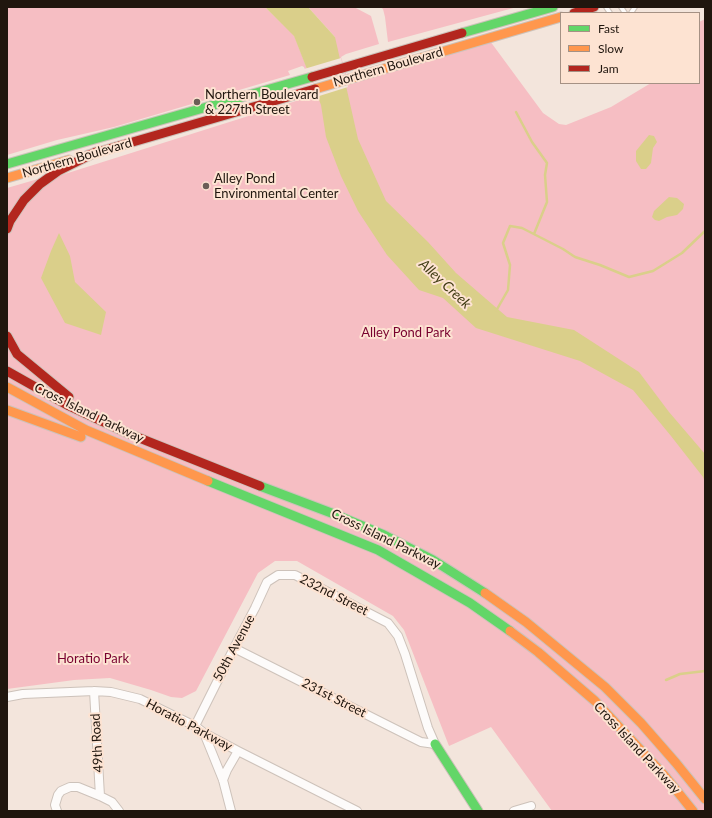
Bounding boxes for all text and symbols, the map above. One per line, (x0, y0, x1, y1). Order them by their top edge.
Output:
legend (560, 12, 700, 84)
text: Fast (598, 21, 619, 36)
text: Slow (598, 41, 623, 56)
street label: Northern Boulevard (331, 44, 445, 90)
text: Jam (598, 61, 619, 76)
place label: Northern Boulevard & 227th Street (205, 87, 318, 118)
marker: Northern Boulevard & 227th Street (192, 97, 202, 107)
street label: Northern Boulevard (20, 135, 134, 181)
place label: Alley Pond Environmental Center (214, 171, 338, 202)
marker: Alley Pond Environmental Center (201, 181, 211, 191)
water label: Alley Creek (416, 256, 474, 312)
park label: Alley Pond Park (361, 325, 451, 341)
street label: Cross Island Parkway (32, 380, 146, 446)
street label: Cross Island Parkway (329, 506, 443, 572)
street label: 232nd Street (297, 571, 371, 619)
street label: 50th Avenue (210, 612, 258, 684)
park label: Horatio Park (57, 651, 129, 667)
street label: 231st Street (299, 675, 369, 721)
street label: Horatio Parkway (143, 696, 235, 754)
street label: Cross Island Parkway (590, 699, 684, 797)
street label: 49th Road (88, 713, 106, 773)

